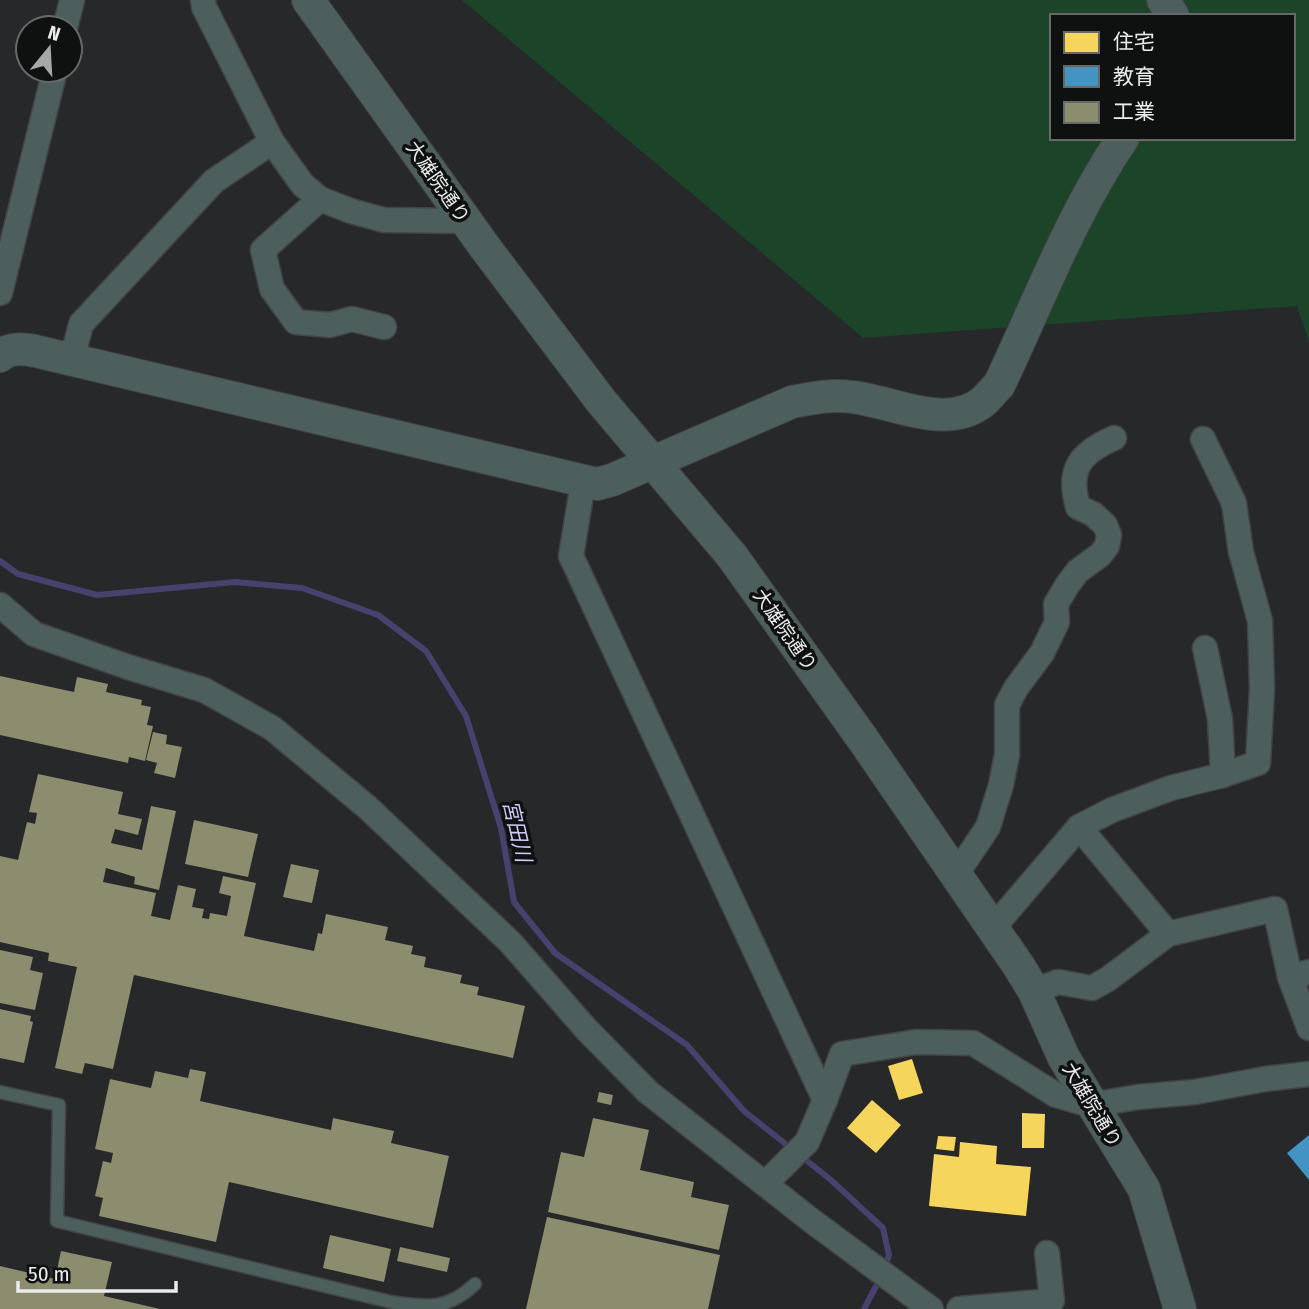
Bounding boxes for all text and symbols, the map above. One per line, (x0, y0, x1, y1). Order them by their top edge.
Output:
north arrow (14, 14, 84, 84)
legend (1050, 14, 1295, 140)
text: N (45, 21, 63, 46)
text: 住宅 (1113, 29, 1155, 55)
text: 教育 (1113, 64, 1155, 90)
text: 工業 (1113, 99, 1155, 125)
street label: 大雄院通り (401, 136, 475, 228)
street label: 大雄院通り (748, 584, 822, 676)
water label: 宮田川 (497, 797, 537, 867)
street label: 大雄院通り (1058, 1058, 1126, 1152)
scale bar (18, 1250, 175, 1294)
text: 50 m (28, 1261, 70, 1287)

